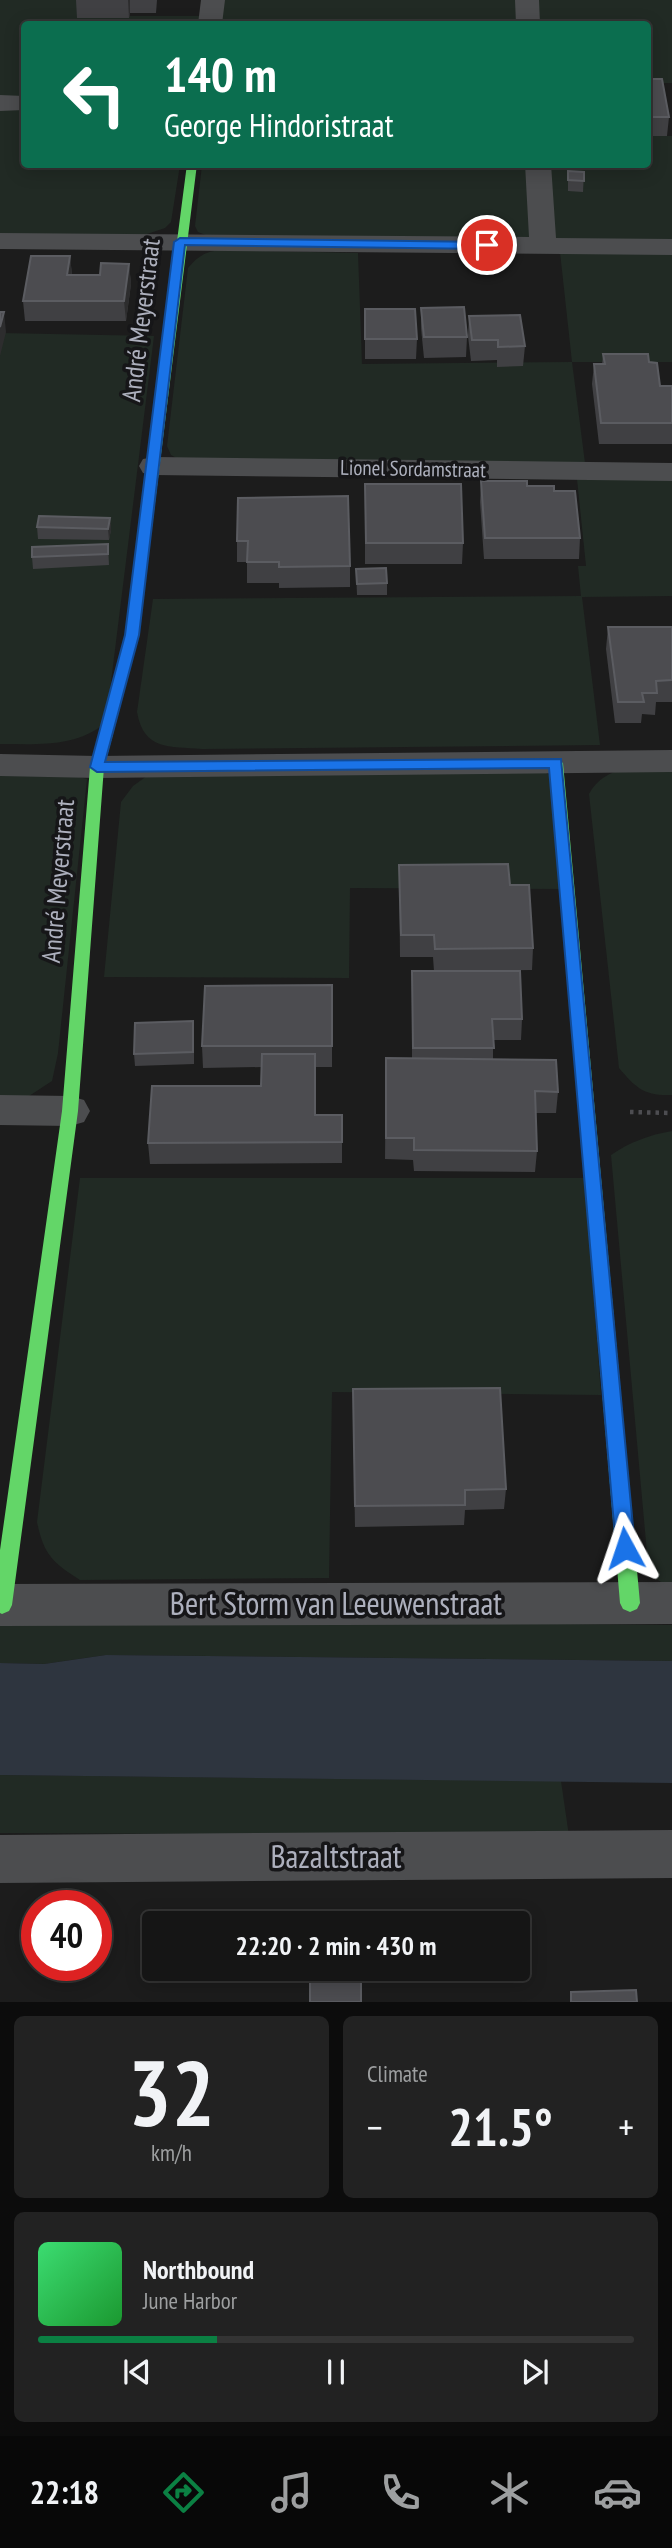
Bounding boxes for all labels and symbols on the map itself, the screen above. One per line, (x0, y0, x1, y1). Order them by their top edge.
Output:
pin (457, 215, 517, 275)
street label: André Meyerstraat (114, 237, 167, 403)
street label: Lionel Sordamstraat (340, 454, 486, 483)
street label: André Meyerstraat (34, 798, 81, 964)
position arrow (588, 1511, 662, 1585)
street label: Bert Storm van Leeuwenstraat (170, 1582, 502, 1624)
street label: Bazaltstraat (270, 1835, 402, 1877)
speed limit sign: 40 (21, 1890, 112, 1981)

